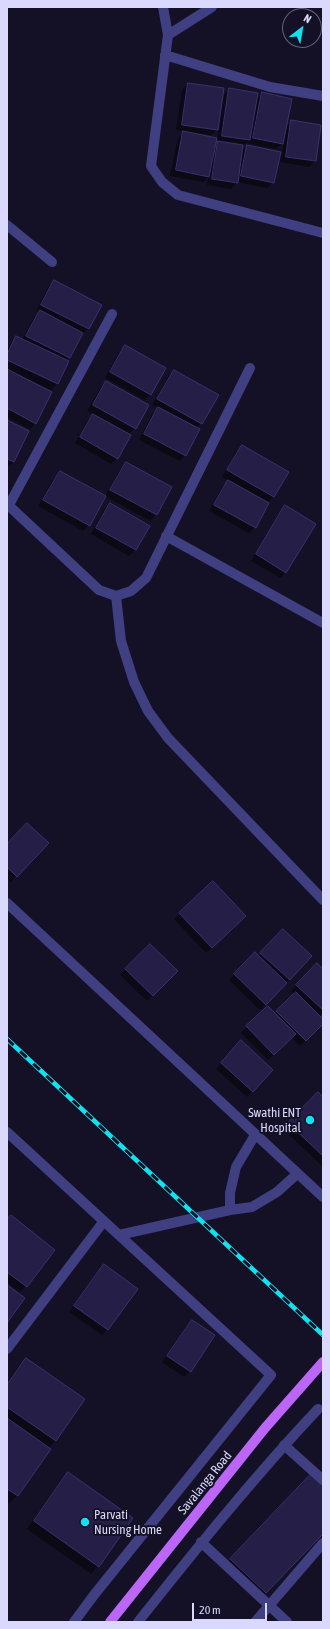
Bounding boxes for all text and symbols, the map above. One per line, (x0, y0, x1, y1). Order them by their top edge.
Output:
north arrow (282, 8, 322, 48)
text: N (302, 12, 314, 25)
place label: Swathi ENT Hospital (248, 1105, 301, 1136)
marker: Swathi ENT Hospital (304, 1114, 316, 1126)
street label: Savalanga Road (175, 1448, 235, 1518)
place label: Parvati Nursing Home (94, 1507, 162, 1538)
marker: Parvati Nursing Home (79, 1516, 91, 1528)
scale bar (194, 1595, 269, 1621)
text: 20 m (199, 1603, 221, 1617)

